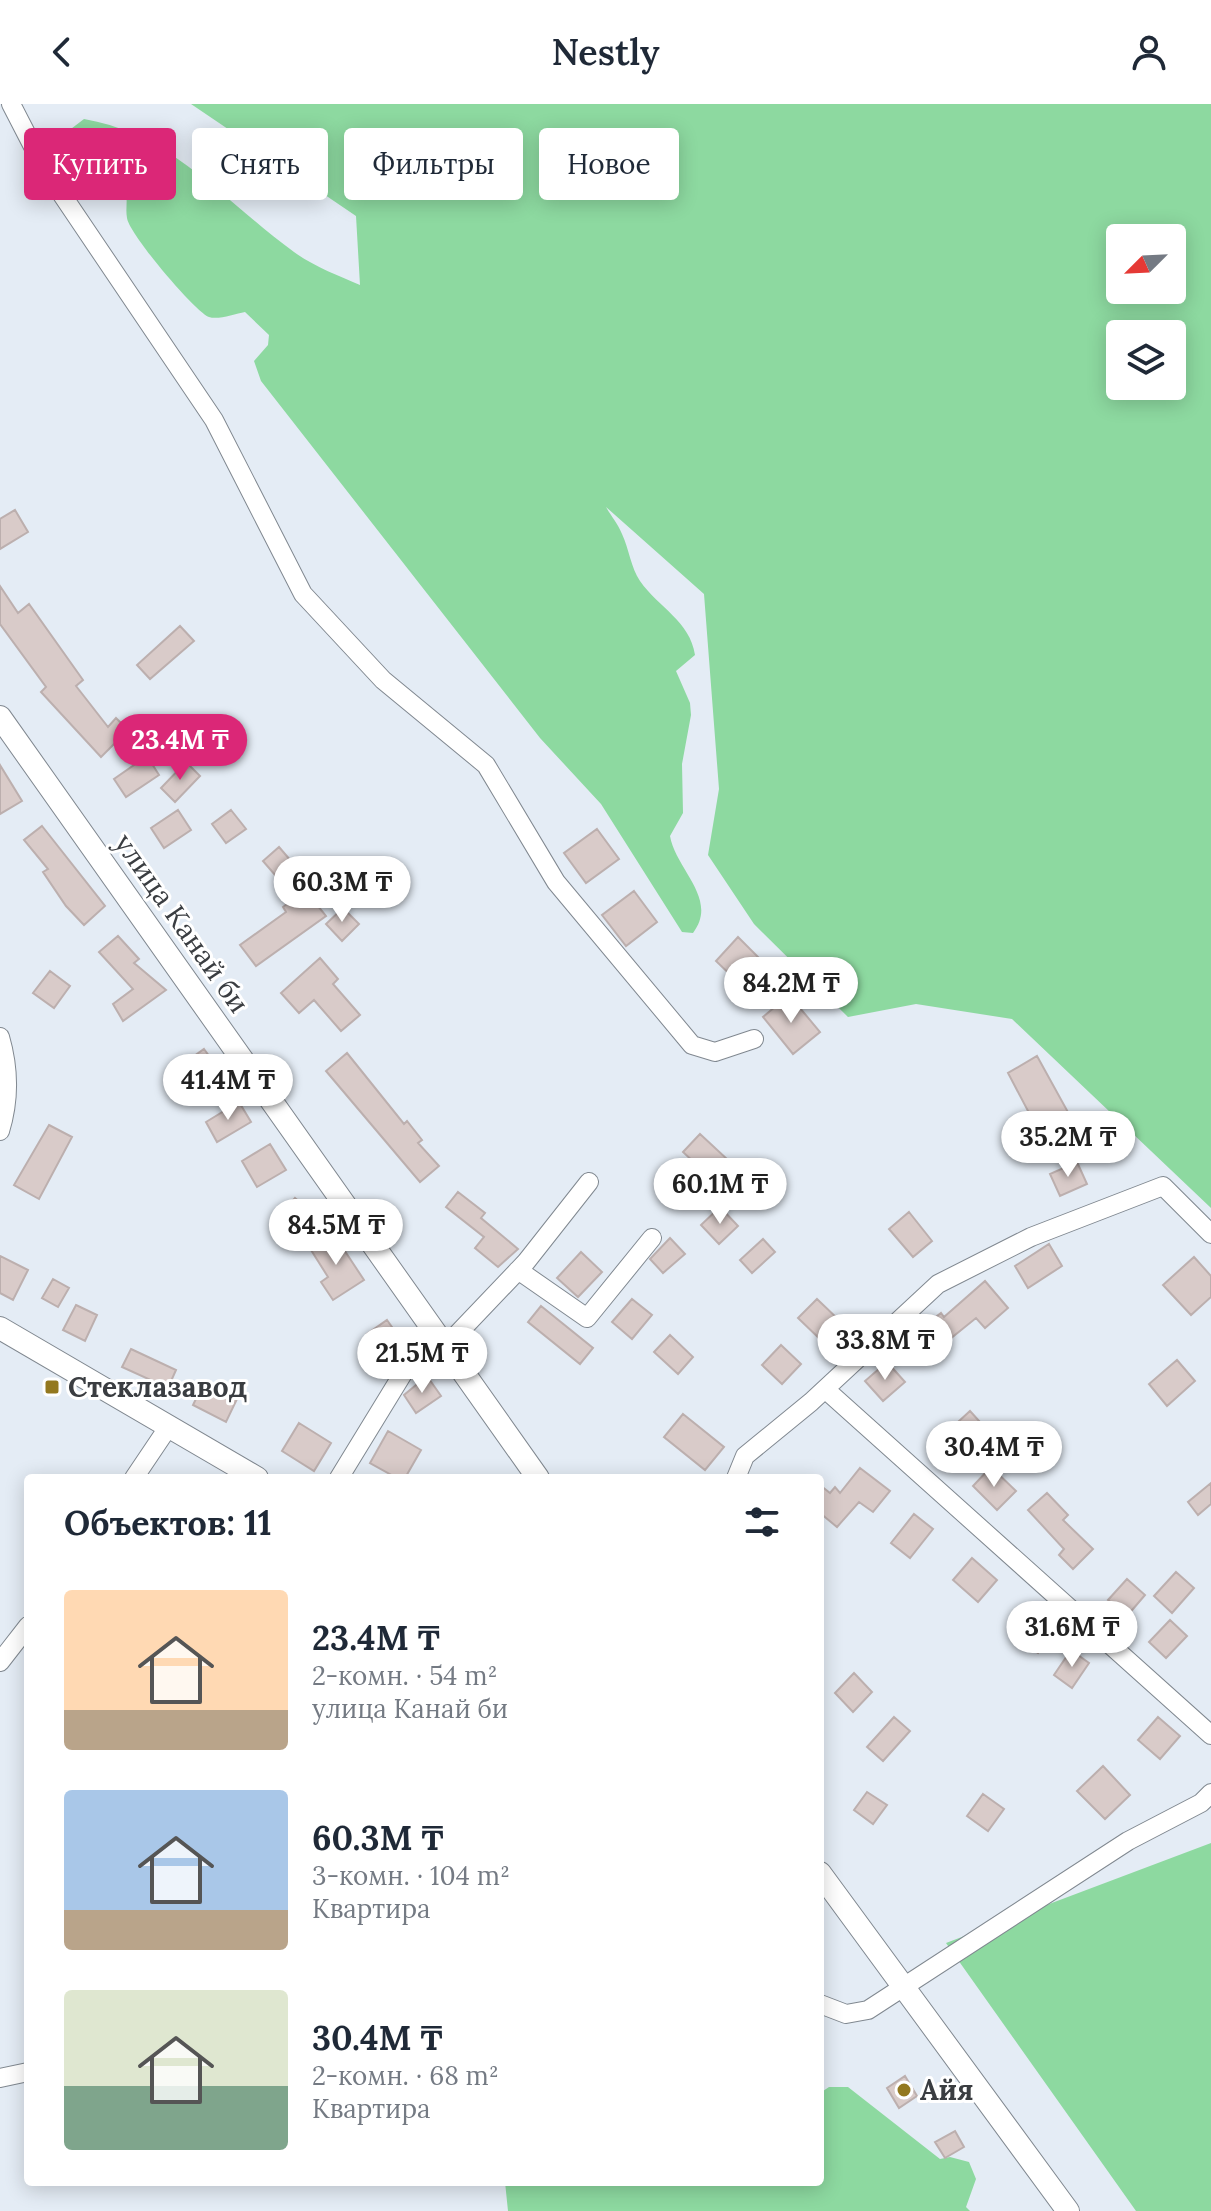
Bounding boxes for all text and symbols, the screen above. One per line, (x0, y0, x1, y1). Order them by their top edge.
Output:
text: Nestly (551, 29, 660, 75)
icon: back (40, 30, 84, 74)
icon: person (1127, 30, 1171, 74)
chip: Купить (24, 128, 176, 200)
chip: Снять (192, 128, 328, 200)
chip: Фильтры (344, 128, 523, 200)
chip: Новое (539, 128, 679, 200)
north arrow (1106, 224, 1186, 304)
map controls (1106, 224, 1186, 400)
button: layers (1106, 320, 1186, 400)
pin: 23.4M ₸ (106, 714, 254, 782)
text: 23.4M ₸ (131, 723, 229, 756)
street label: улица Канай би (107, 826, 257, 1020)
pin: 60.3M ₸ (268, 856, 416, 924)
text: 60.3M ₸ (292, 865, 392, 898)
pin: 84.2M ₸ (717, 957, 865, 1025)
text: 84.2M ₸ (742, 966, 840, 999)
pin: 41.4M ₸ (154, 1054, 302, 1122)
text: 41.4M ₸ (181, 1063, 275, 1096)
pin: 35.2M ₸ (994, 1111, 1142, 1179)
text: 35.2M ₸ (1019, 1120, 1117, 1153)
pin: 60.1M ₸ (646, 1158, 794, 1226)
text: 60.1M ₸ (672, 1167, 768, 1200)
pin: 84.5M ₸ (262, 1199, 410, 1267)
text: 84.5M ₸ (287, 1208, 385, 1241)
pin: 33.8M ₸ (811, 1314, 959, 1382)
text: 33.8M ₸ (835, 1323, 935, 1356)
pin: 21.5M ₸ (348, 1327, 496, 1395)
text: 21.5M ₸ (375, 1336, 469, 1369)
place label: Стеклазавод (68, 1369, 247, 1405)
marker: Стеклазавод (43, 1378, 61, 1396)
pin: 30.4M ₸ (920, 1421, 1068, 1489)
text: 30.4M ₸ (944, 1430, 1044, 1463)
icon: filters (740, 1500, 784, 1544)
text: Объектов: 11 (64, 1501, 272, 1544)
pin: 31.6M ₸ (998, 1601, 1146, 1669)
text: 31.6M ₸ (1024, 1610, 1120, 1643)
text: 23.4M ₸ (312, 1616, 440, 1659)
icon: home (128, 1622, 224, 1718)
text: 2-комн. · 54 m² (312, 1659, 497, 1692)
text: улица Канай би (312, 1692, 508, 1725)
text: 60.3M ₸ (312, 1816, 444, 1859)
icon: home (128, 1822, 224, 1918)
text: 3-комн. · 104 m² (312, 1859, 510, 1892)
text: Квартира (312, 1892, 430, 1925)
text: 30.4M ₸ (312, 2016, 443, 2059)
icon: home (128, 2022, 224, 2118)
text: 2-комн. · 68 m² (312, 2059, 499, 2092)
place label: Айя (920, 2072, 974, 2108)
marker: Айя (895, 2081, 913, 2099)
text: Квартира (312, 2092, 430, 2125)

